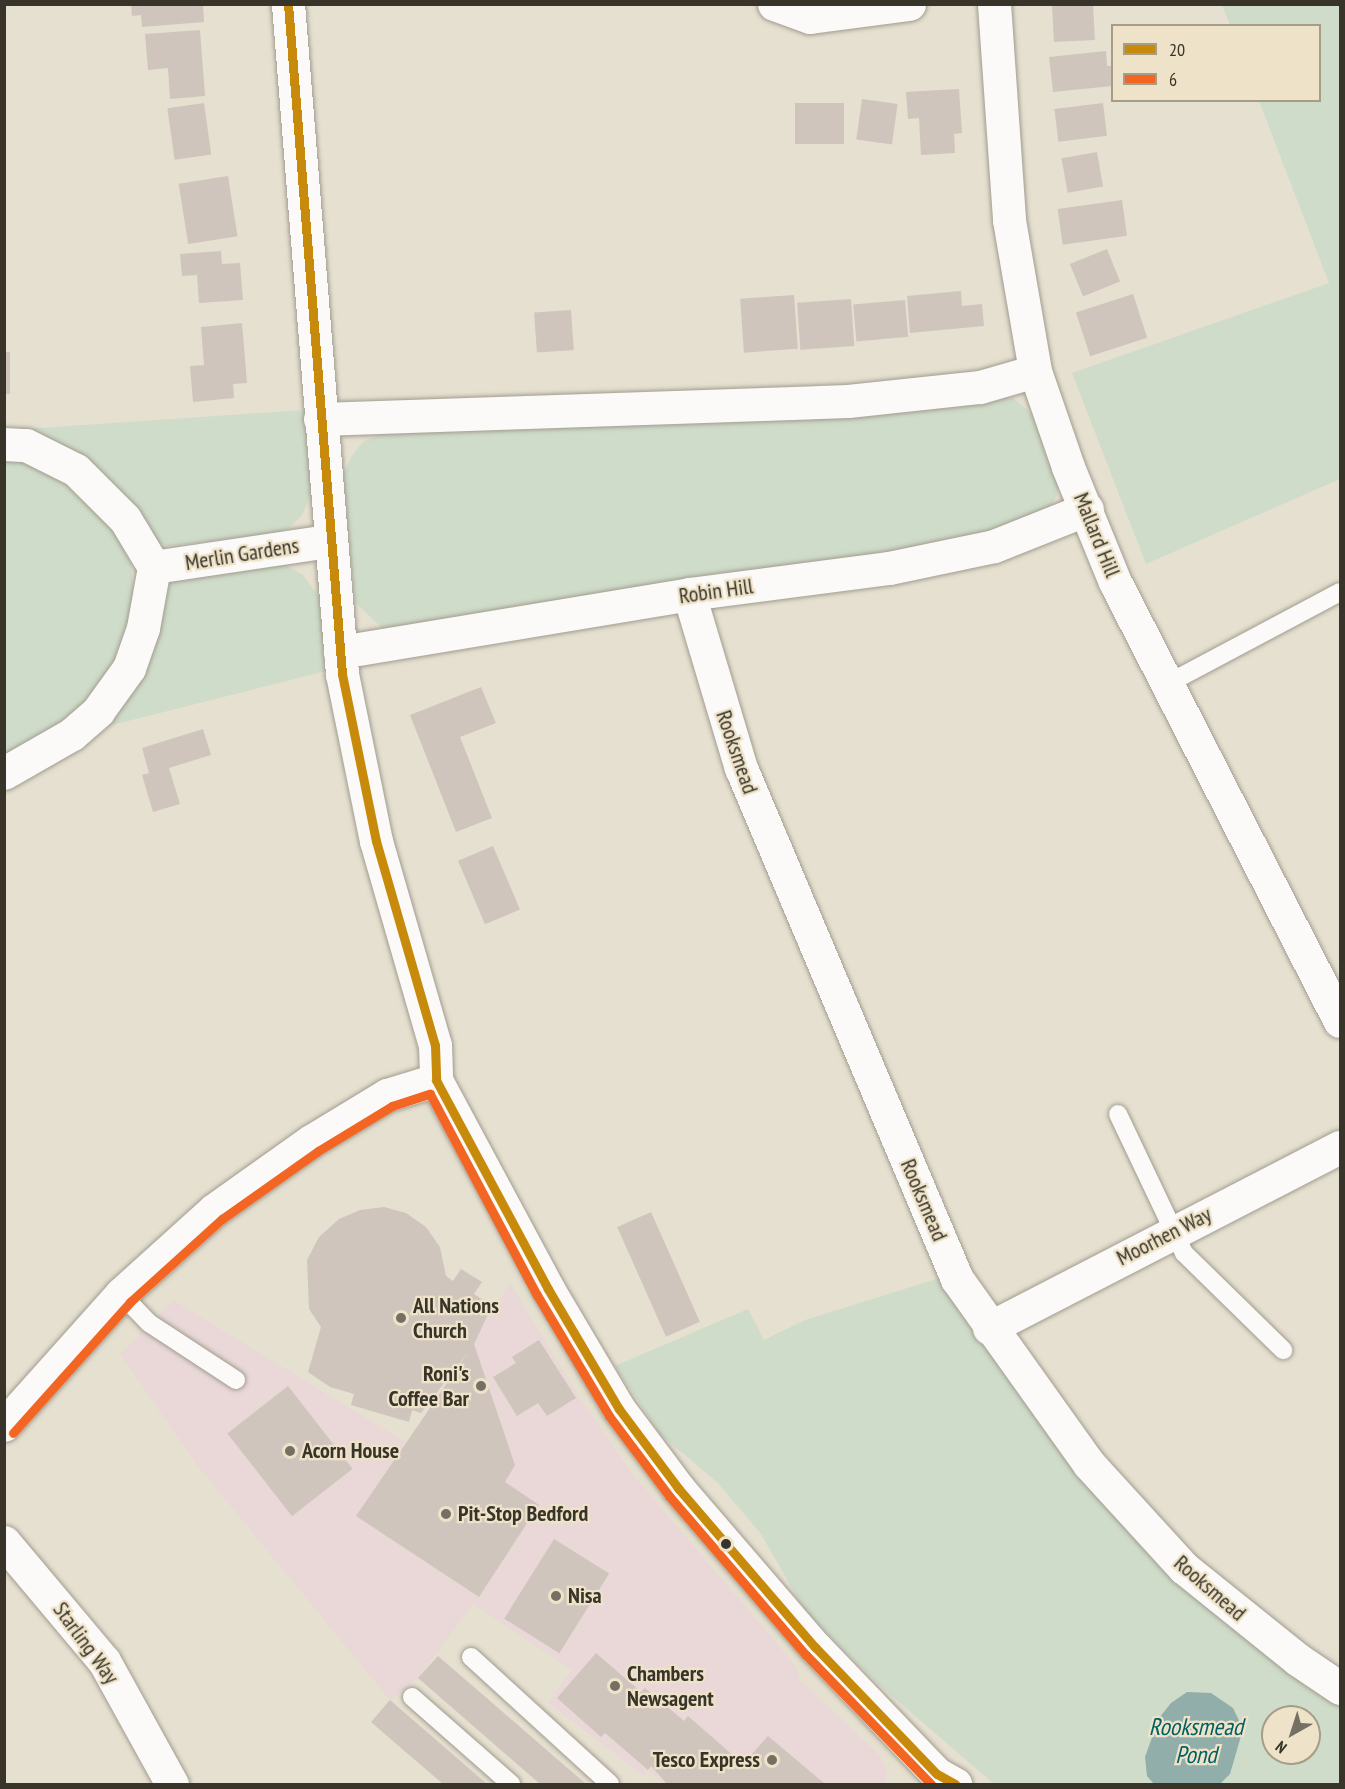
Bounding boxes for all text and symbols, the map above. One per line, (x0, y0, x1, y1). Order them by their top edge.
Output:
legend (1111, 24, 1321, 102)
text: 20 (1169, 38, 1185, 61)
text: 6 (1169, 68, 1177, 91)
street label: Mallard Hill (1068, 489, 1126, 581)
street label: Merlin Gardens (183, 532, 301, 576)
street label: Robin Hill (677, 573, 755, 609)
street label: Rooksmead (710, 707, 764, 797)
street label: Rooksmead (895, 1155, 953, 1245)
street label: Moorhen Way (1112, 1201, 1216, 1271)
place label: All Nations Church (413, 1292, 499, 1344)
marker: All Nations Church (394, 1311, 408, 1325)
place label: Roni's Coffee Bar (389, 1360, 469, 1412)
marker: Roni's Coffee Bar (474, 1379, 488, 1393)
place label: Acorn House (302, 1438, 399, 1464)
marker: Acorn House (283, 1444, 297, 1458)
place label: Pit-Stop Bedford (458, 1501, 588, 1527)
marker: Pit-Stop Bedford (439, 1507, 453, 1521)
unlabelled marker (720, 1538, 732, 1550)
street label: Rooksmead (1169, 1550, 1251, 1626)
place label: Nisa (568, 1583, 602, 1609)
marker: Nisa (549, 1589, 563, 1603)
street label: Starling Way (47, 1597, 125, 1689)
place label: Chambers Newsagent (627, 1660, 714, 1712)
marker: Chambers Newsagent (608, 1679, 622, 1693)
north arrow (1261, 1705, 1321, 1765)
water label: Rooksmead Pond (1149, 1713, 1243, 1769)
text: N (1271, 1737, 1291, 1758)
place label: Tesco Express (653, 1747, 760, 1773)
marker: Tesco Express (765, 1753, 779, 1767)

